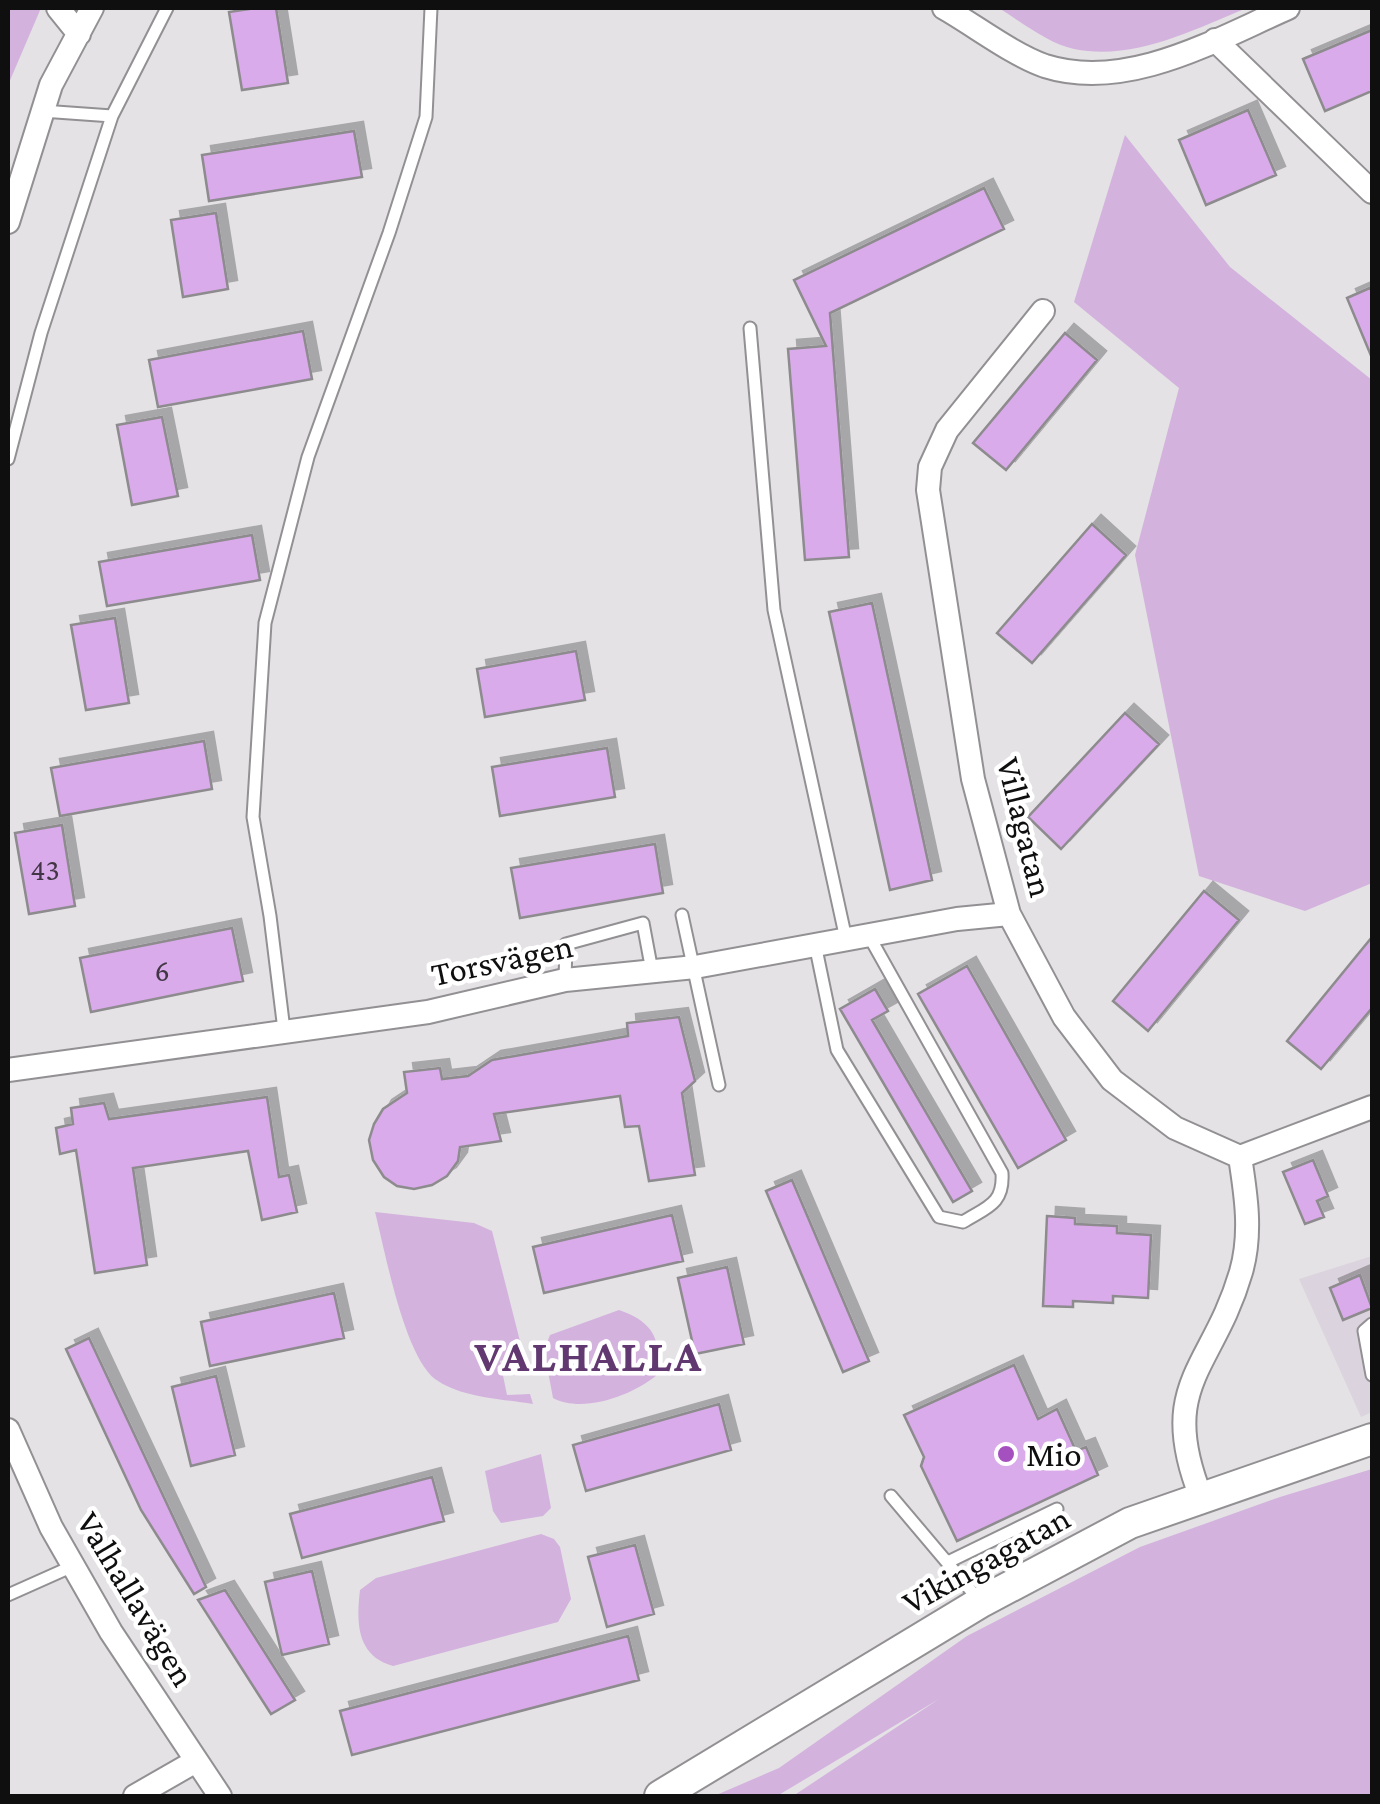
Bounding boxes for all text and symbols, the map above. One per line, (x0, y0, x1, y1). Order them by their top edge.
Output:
street label: Villagatan (989, 753, 1061, 901)
house number: 43 (30, 853, 60, 886)
street label: Torsvägen (428, 926, 577, 994)
house number: 6 (154, 954, 170, 987)
district label: VALHALLA (474, 1331, 703, 1381)
place label: Mio (1026, 1435, 1082, 1474)
marker: Mio (995, 1443, 1017, 1465)
street label: Vikingagatan (895, 1498, 1077, 1622)
street label: Valhallavägen (69, 1505, 203, 1693)

